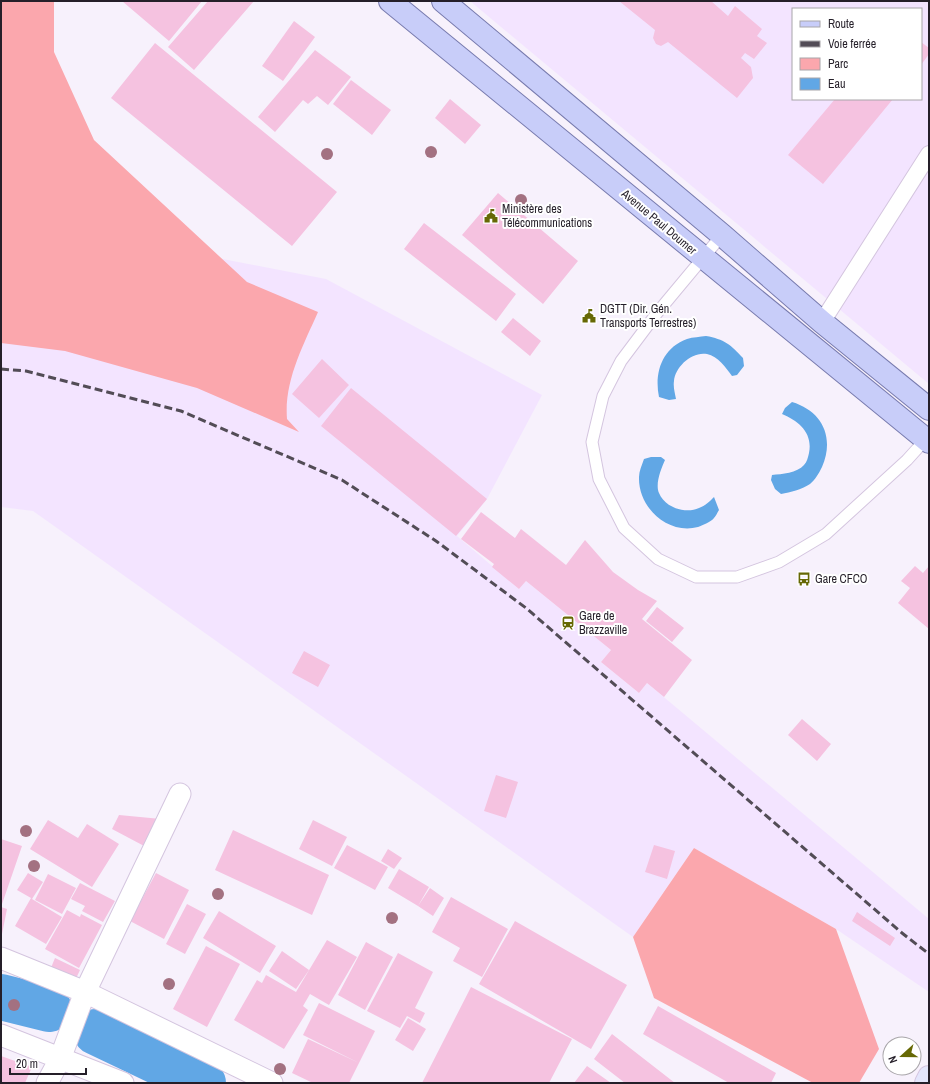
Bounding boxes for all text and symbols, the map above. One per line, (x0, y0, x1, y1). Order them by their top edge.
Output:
legend (792, 8, 922, 100)
text: Route (828, 16, 854, 32)
text: Voie ferrée (828, 36, 876, 52)
text: Parc (828, 56, 848, 72)
text: Eau (828, 76, 846, 92)
street label: Avenue Paul Doumer (617, 185, 700, 259)
place label: Ministère des Télécommunications (502, 201, 592, 231)
public building icon: Ministère des Télécommunications (483, 208, 499, 224)
place label: DGTT (Dir. Gén. Transports Terrestres) (600, 301, 696, 331)
public building icon: DGTT (Dir. Gén. Transports Terrestres) (581, 308, 597, 324)
bus stop icon: Gare CFCO (796, 571, 812, 587)
place label: Gare CFCO (815, 571, 868, 587)
place label: Gare de Brazzaville (579, 608, 627, 638)
station icon: Gare de Brazzaville (560, 615, 576, 631)
north arrow (882, 1036, 922, 1076)
scale bar (10, 1050, 86, 1076)
text: N (885, 1054, 900, 1065)
text: 20 m (16, 1056, 38, 1072)

